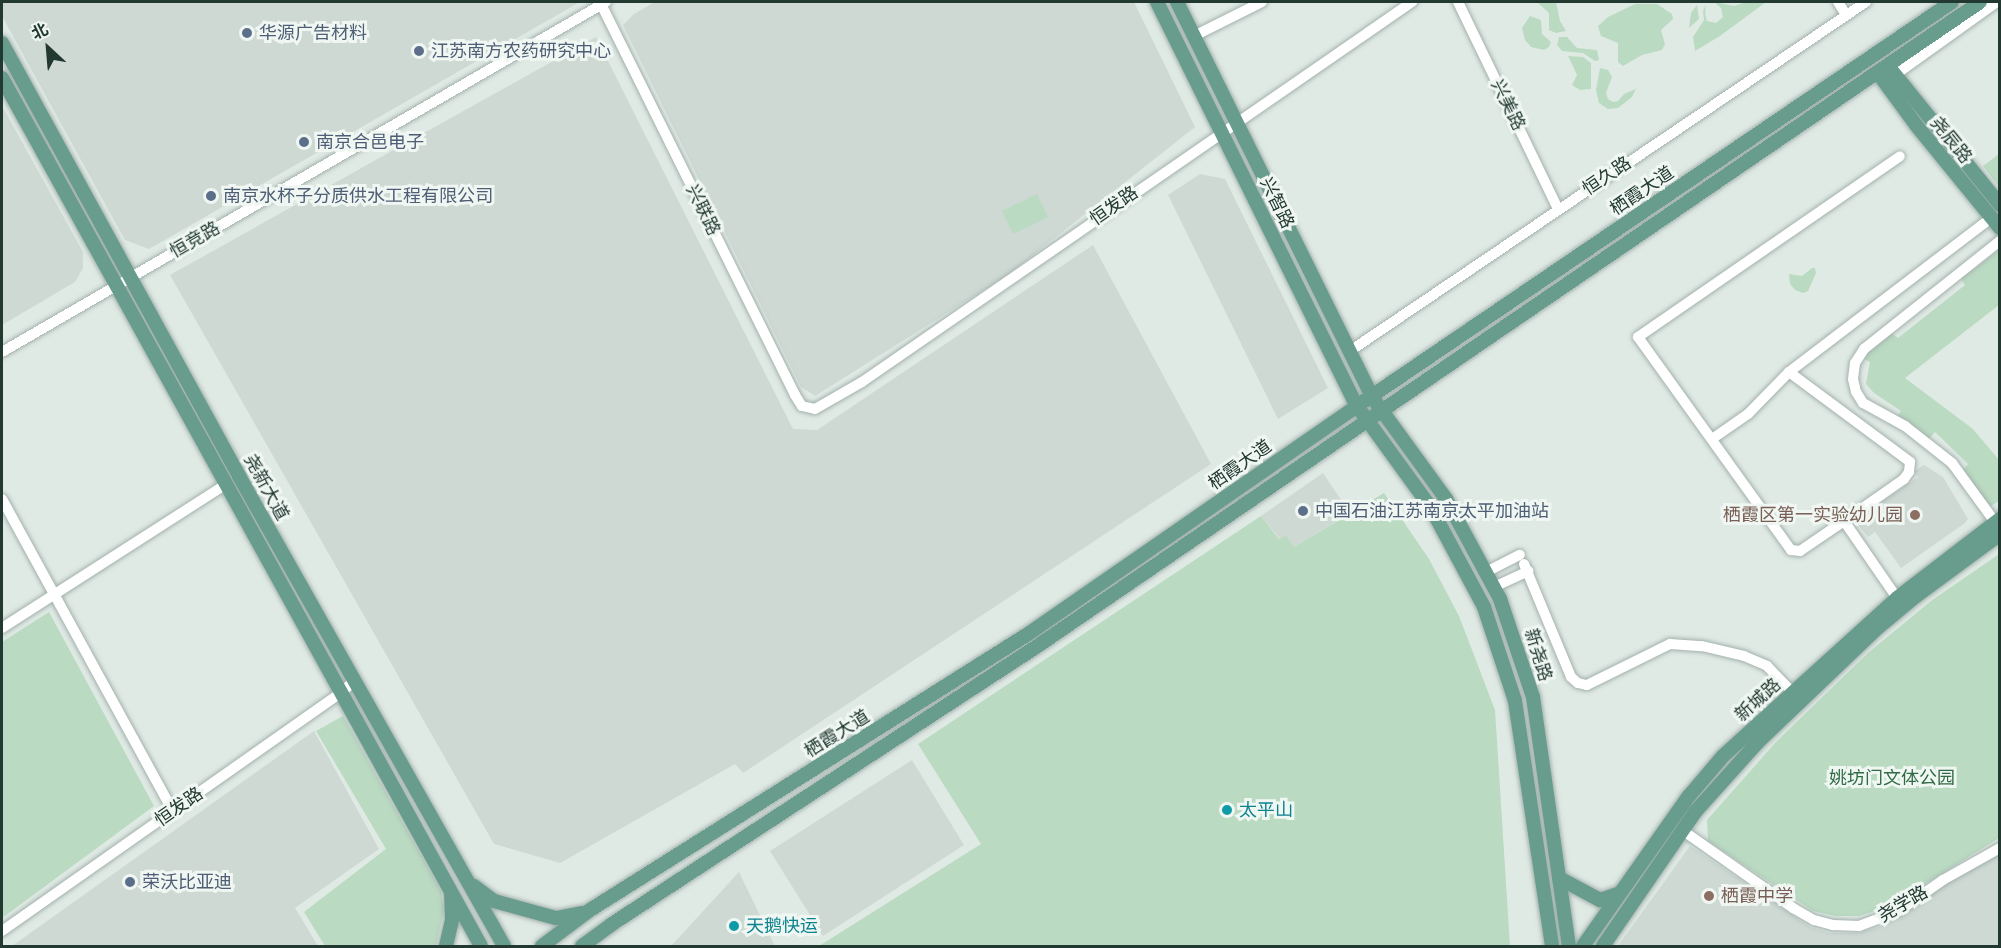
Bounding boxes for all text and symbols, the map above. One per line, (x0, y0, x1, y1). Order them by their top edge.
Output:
north arrow (18, 18, 78, 78)
text: 北 (29, 20, 51, 43)
place label: 华源广告材料 (259, 22, 367, 44)
marker: 华源广告材料 (240, 26, 254, 40)
place label: 江苏南方农药研究中心 (431, 40, 611, 62)
marker: 江苏南方农药研究中心 (412, 44, 426, 58)
street label: 兴美路 (1486, 76, 1530, 134)
street label: 尧辰路 (1926, 112, 1976, 168)
place label: 南京合邑电子 (316, 131, 424, 153)
marker: 南京合邑电子 (297, 135, 311, 149)
street label: 恒久路 (1579, 152, 1635, 200)
street label: 栖霞大道 (1606, 162, 1678, 220)
street label: 兴智路 (1255, 174, 1299, 232)
street label: 兴联路 (681, 181, 725, 239)
street label: 恒发路 (1086, 182, 1142, 230)
place label: 南京水杯子分质供水工程有限公司 (223, 185, 493, 207)
marker: 南京水杯子分质供水工程有限公司 (204, 189, 218, 203)
street label: 恒竞路 (166, 217, 224, 263)
street label: 栖霞大道 (1204, 436, 1276, 494)
street label: 尧新大道 (239, 450, 293, 524)
place label: 中国石油江苏南京太平加油站 (1315, 500, 1549, 522)
marker: 中国石油江苏南京太平加油站 (1296, 504, 1310, 518)
place label: 栖霞区第一实验幼儿园 (1723, 504, 1903, 526)
marker: 栖霞区第一实验幼儿园 (1908, 508, 1922, 522)
street label: 新尧路 (1520, 626, 1556, 684)
street label: 新城路 (1731, 674, 1785, 726)
street label: 栖霞大道 (801, 706, 873, 762)
park label: 姚坊门文体公园 (1829, 767, 1955, 789)
street label: 恒发路 (151, 783, 207, 831)
place label: 太平山 (1239, 799, 1293, 821)
marker: 太平山 (1220, 803, 1234, 817)
place label: 荣沃比亚迪 (142, 871, 232, 893)
marker: 荣沃比亚迪 (123, 875, 137, 889)
street label: 尧学路 (1874, 881, 1932, 927)
place label: 栖霞中学 (1721, 885, 1793, 907)
marker: 栖霞中学 (1702, 889, 1716, 903)
place label: 天鹅快运 (746, 915, 818, 937)
marker: 天鹅快运 (727, 919, 741, 933)

